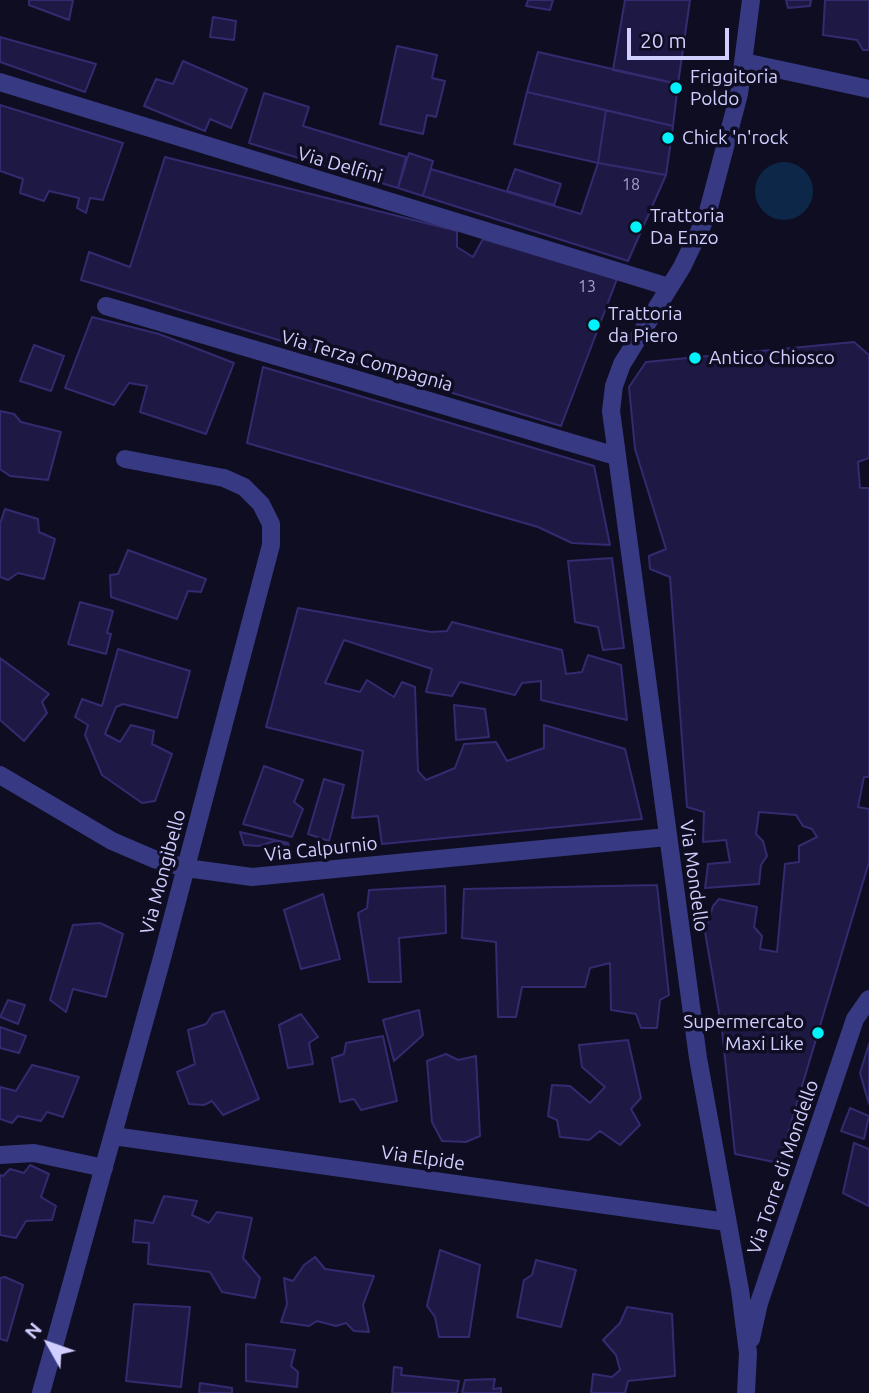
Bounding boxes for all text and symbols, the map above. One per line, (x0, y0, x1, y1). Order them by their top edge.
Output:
scale bar (631, 14, 732, 58)
text: 20 m (640, 28, 687, 52)
place label: Friggitoria Poldo (690, 66, 778, 110)
marker: Friggitoria Poldo (668, 80, 684, 96)
place label: Chick 'n'rock (682, 127, 788, 149)
marker: Chick 'n'rock (660, 130, 676, 146)
street label: Via Delfini (295, 142, 385, 188)
house number: 18 (622, 175, 640, 195)
place label: Trattoria Da Enzo (650, 205, 724, 249)
marker: Trattoria Da Enzo (628, 219, 644, 235)
house number: 13 (578, 277, 596, 297)
place label: Trattoria da Piero (608, 303, 682, 347)
marker: Trattoria da Piero (586, 317, 602, 333)
street label: Via Terza Compagnia (278, 326, 456, 396)
place label: Antico Chiosco (709, 347, 835, 369)
marker: Antico Chiosco (687, 350, 703, 366)
street label: Via Mongibello (135, 807, 191, 937)
street label: Via Mondello (675, 819, 713, 933)
street label: Via Calpurnio (263, 832, 379, 866)
place label: Supermercato Maxi Like (683, 1011, 804, 1055)
marker: Supermercato Maxi Like (810, 1025, 826, 1041)
street label: Via Torre di Mondello (742, 1077, 824, 1257)
street label: Via Elpide (380, 1141, 466, 1175)
north arrow (14, 1309, 84, 1379)
text: N (20, 1318, 46, 1343)

